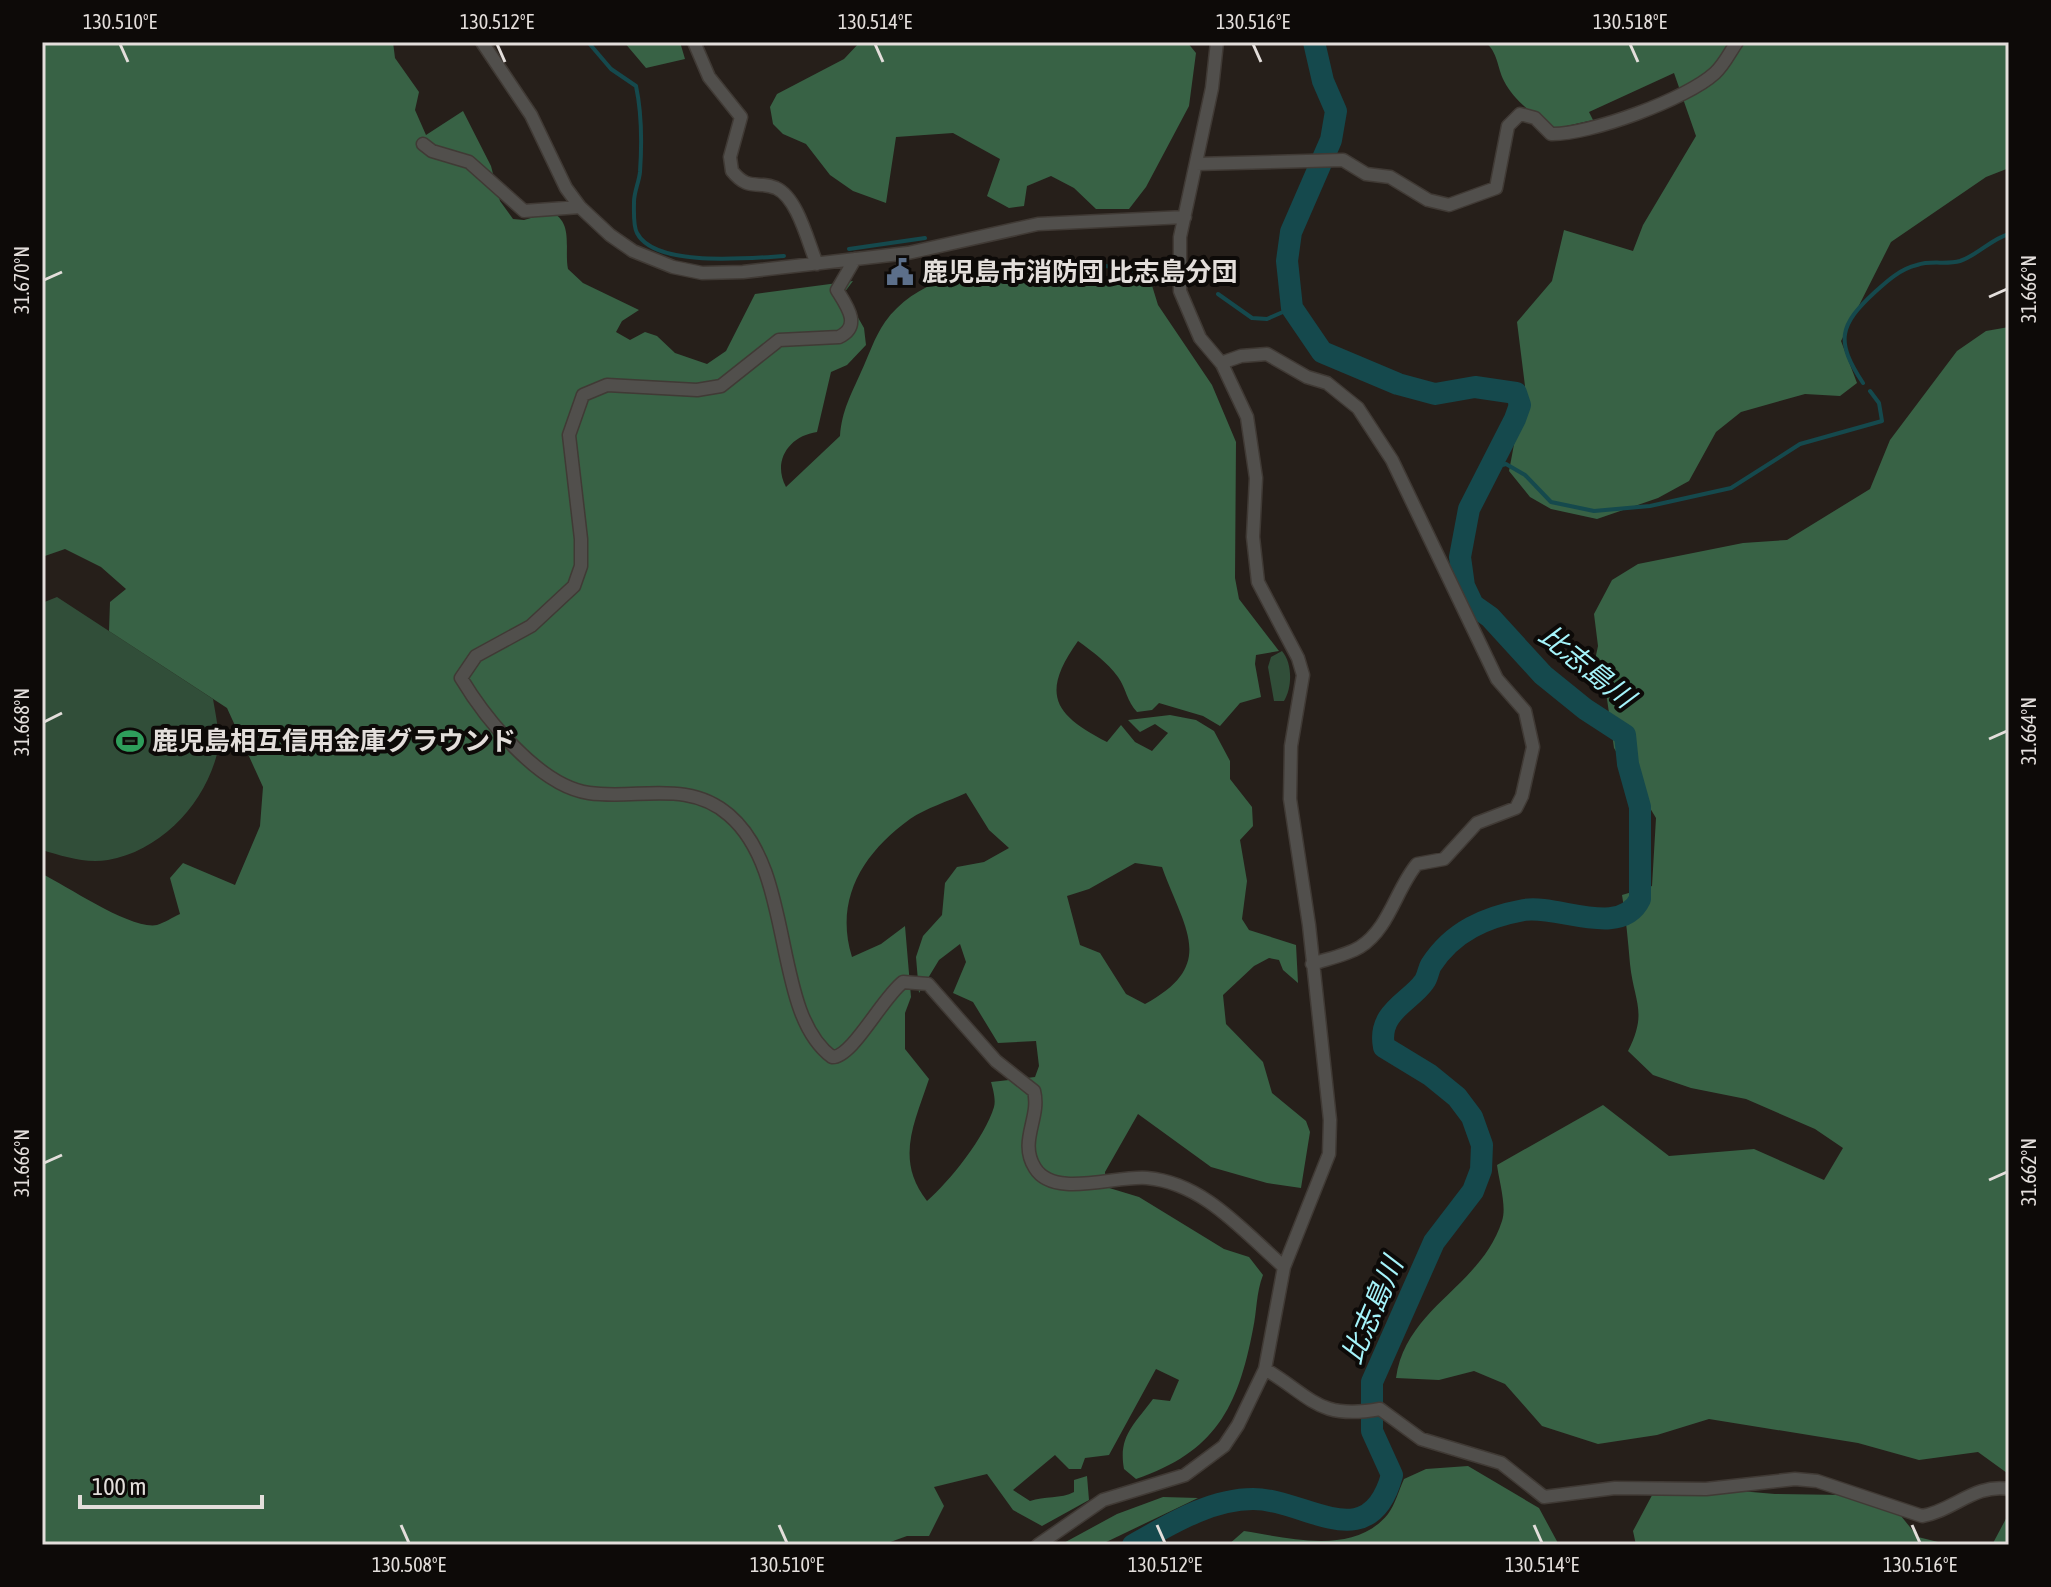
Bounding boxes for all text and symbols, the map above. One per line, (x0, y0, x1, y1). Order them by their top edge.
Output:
text: 130.510°E (83, 10, 157, 33)
text: 130.512°E (460, 10, 534, 33)
text: 130.514°E (838, 10, 912, 33)
text: 130.516°E (1216, 10, 1290, 33)
text: 130.518°E (1593, 10, 1667, 33)
text: 31.670°N (10, 246, 33, 314)
text: 31.666°N (2017, 255, 2040, 323)
public building icon: 鹿児島市消防団 比志島分団 (885, 257, 915, 287)
place label: 鹿児島市消防団 比志島分団 (922, 257, 1238, 287)
water label: 比志島川 (1533, 618, 1643, 716)
text: 31.668°N (10, 688, 33, 756)
text: 31.664°N (2017, 697, 2040, 765)
sports icon: 鹿児島相互信用金庫グラウンド (115, 726, 145, 756)
place label: 鹿児島相互信用金庫グラウンド (152, 726, 516, 756)
text: 31.666°N (10, 1129, 33, 1197)
text: 31.662°N (2017, 1138, 2040, 1206)
water label: 比志島川 (1335, 1249, 1410, 1368)
scale bar (80, 1459, 262, 1509)
text: 100 m (92, 1473, 146, 1500)
text: 130.508°E (372, 1553, 446, 1576)
text: 130.510°E (750, 1553, 824, 1576)
text: 130.512°E (1128, 1553, 1202, 1576)
text: 130.514°E (1505, 1553, 1579, 1576)
text: 130.516°E (1883, 1553, 1957, 1576)

